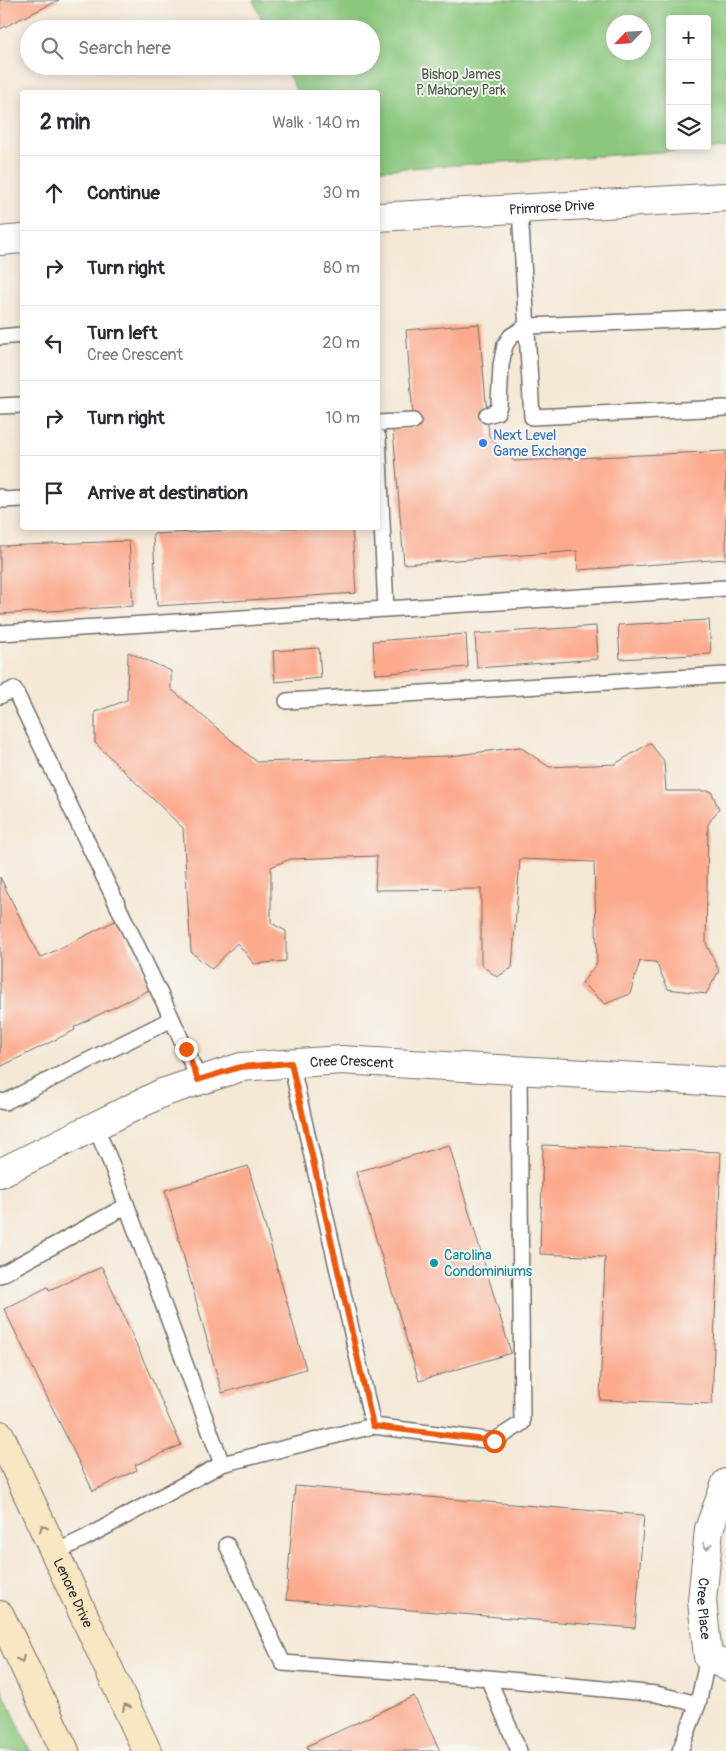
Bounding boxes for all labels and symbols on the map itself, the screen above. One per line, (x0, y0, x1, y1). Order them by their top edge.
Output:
north arrow (606, 15, 651, 60)
park label: Bishop James P. Mahoney Park (416, 66, 506, 99)
street label: Primrose Drive (509, 197, 595, 218)
place label: Next Level Game Exchange (493, 427, 586, 460)
marker: Next Level Game Exchange (477, 437, 489, 449)
route end (175, 1038, 198, 1061)
street label: Cree Crescent (309, 1052, 395, 1072)
place label: Carolina Condominiums (444, 1247, 533, 1280)
marker: Carolina Condominiums (428, 1257, 440, 1269)
route start (483, 1430, 506, 1453)
one-way arrow (38, 1524, 49, 1533)
one-way arrow (702, 1543, 713, 1551)
street label: Lenore Drive (49, 1555, 96, 1631)
street label: Cree Place (693, 1577, 714, 1640)
one-way arrow (15, 1654, 25, 1663)
one-way arrow (122, 1703, 132, 1712)

